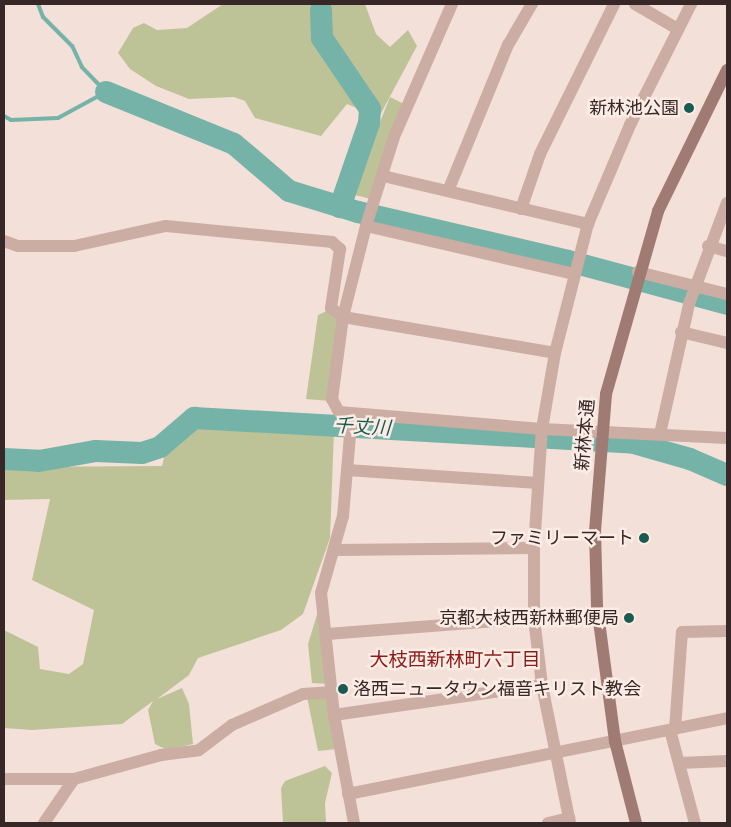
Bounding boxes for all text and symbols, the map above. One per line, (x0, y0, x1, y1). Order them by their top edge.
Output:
place label: 新林池公園 (589, 97, 679, 119)
marker: 新林池公園 (683, 102, 695, 114)
street label: 新林本通 (571, 398, 599, 472)
water label: 千丈川 (333, 414, 391, 440)
place label: ファミリーマート (490, 527, 634, 549)
marker: ファミリーマート (638, 532, 650, 544)
place label: 京都大枝西新林郵便局 (439, 607, 619, 629)
marker: 京都大枝西新林郵便局 (623, 612, 635, 624)
district label: 大枝西新林町六丁目 (370, 649, 540, 671)
place label: 洛西ニュータウン福音キリスト教会 (353, 678, 641, 700)
marker: 洛西ニュータウン福音キリスト教会 (337, 683, 349, 695)

